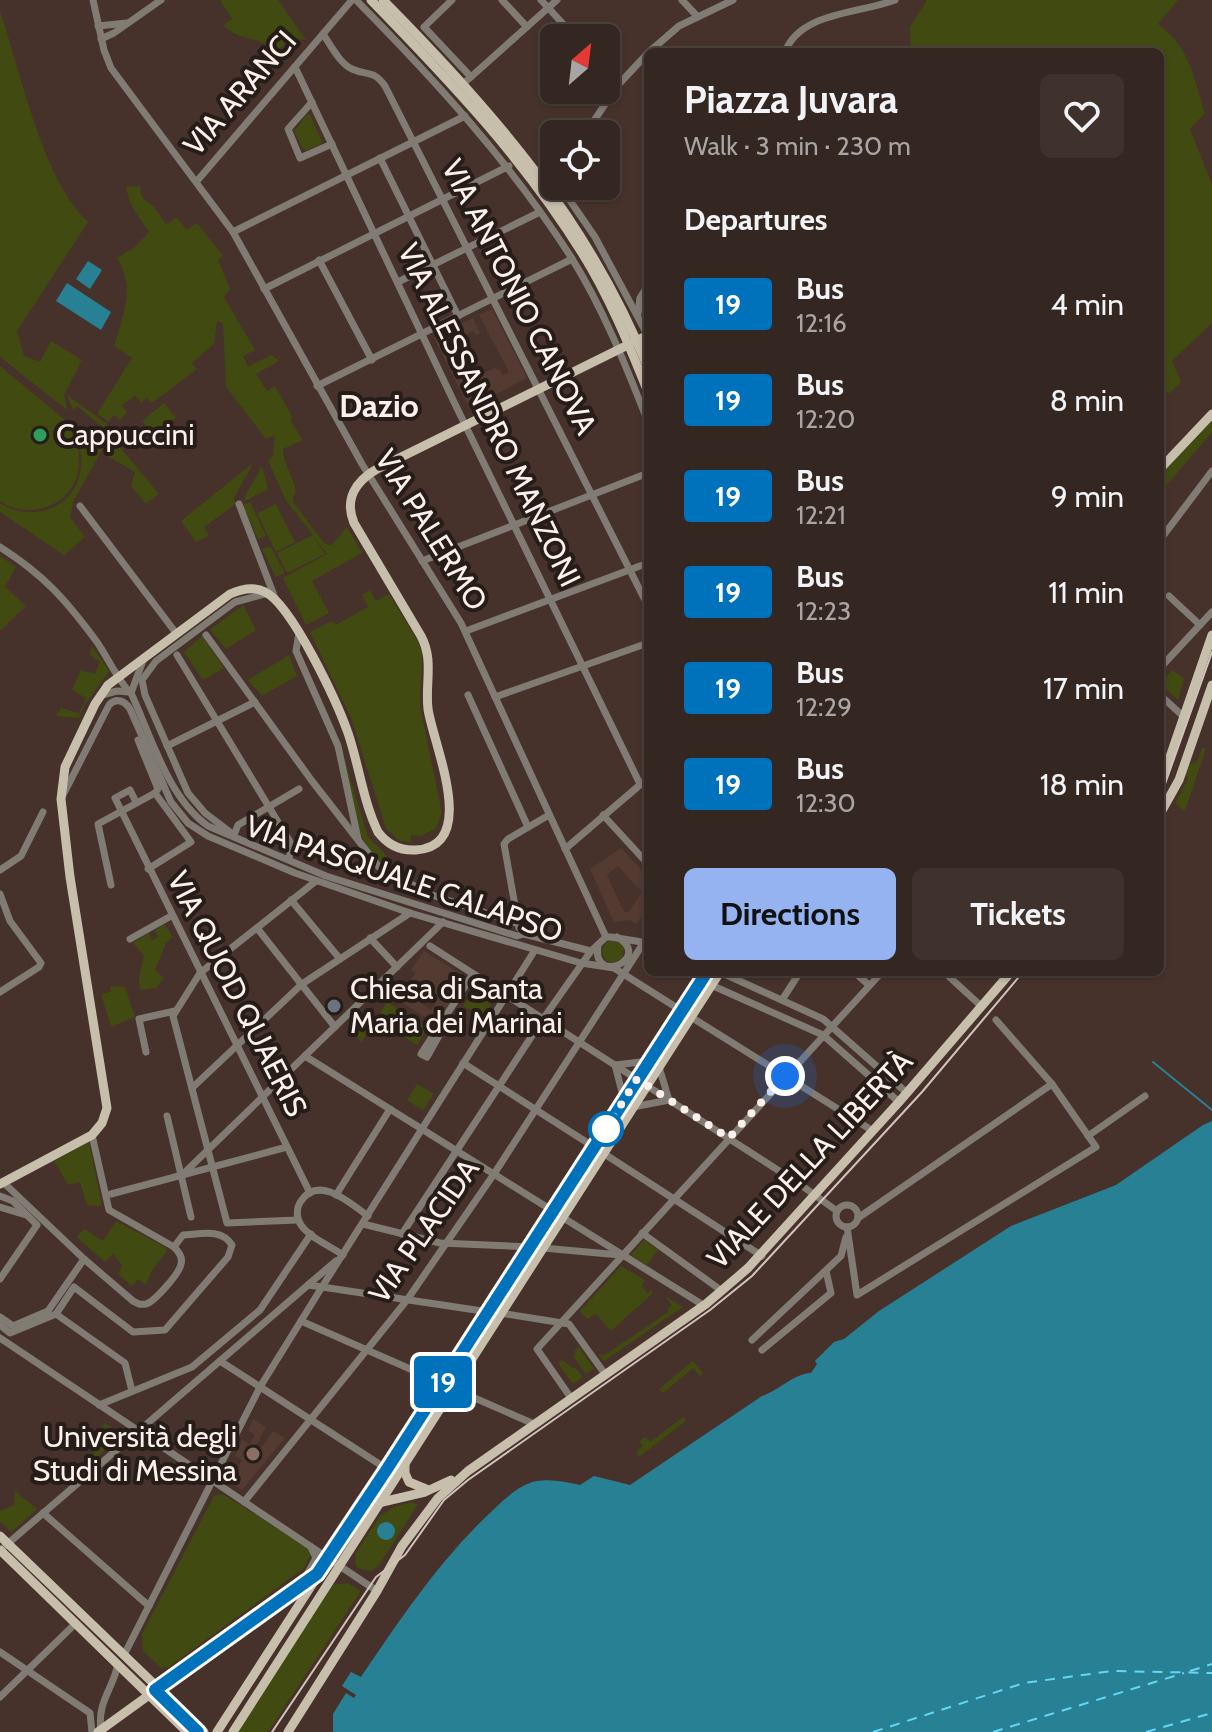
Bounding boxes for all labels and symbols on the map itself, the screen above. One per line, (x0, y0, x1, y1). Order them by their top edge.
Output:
street label: VIA ARANCI (175, 23, 304, 163)
north arrow (540, 24, 620, 104)
street label: VIA ANTONIO CANOVA (434, 153, 605, 441)
street label: VIA ALESSANDRO MANZONI (390, 237, 589, 593)
district label: Dazio (339, 386, 419, 425)
place label: Cappuccini (56, 416, 195, 453)
marker: Cappuccini (31, 426, 49, 444)
street label: VIA PALERMO (367, 442, 496, 617)
street label: VIA PASQUALE CALAPSO (241, 807, 567, 950)
street label: VIA QUOD QUAERIS (160, 865, 315, 1123)
place label: Chiesa di Santa Maria dei Marinai (350, 970, 563, 1041)
marker: Chiesa di Santa Maria dei Marinai (325, 997, 343, 1015)
street label: VIALE DELLA LIBERTÀ (699, 1043, 920, 1276)
your location (765, 1056, 805, 1096)
unlabelled marker (589, 1112, 623, 1146)
street label: VIA PLACIDA (360, 1151, 487, 1310)
line badge: 19 (407, 1356, 479, 1408)
place label: Università degli Studi di Messina (33, 1418, 238, 1489)
marker: Università degli Studi di Messina (244, 1445, 262, 1463)

